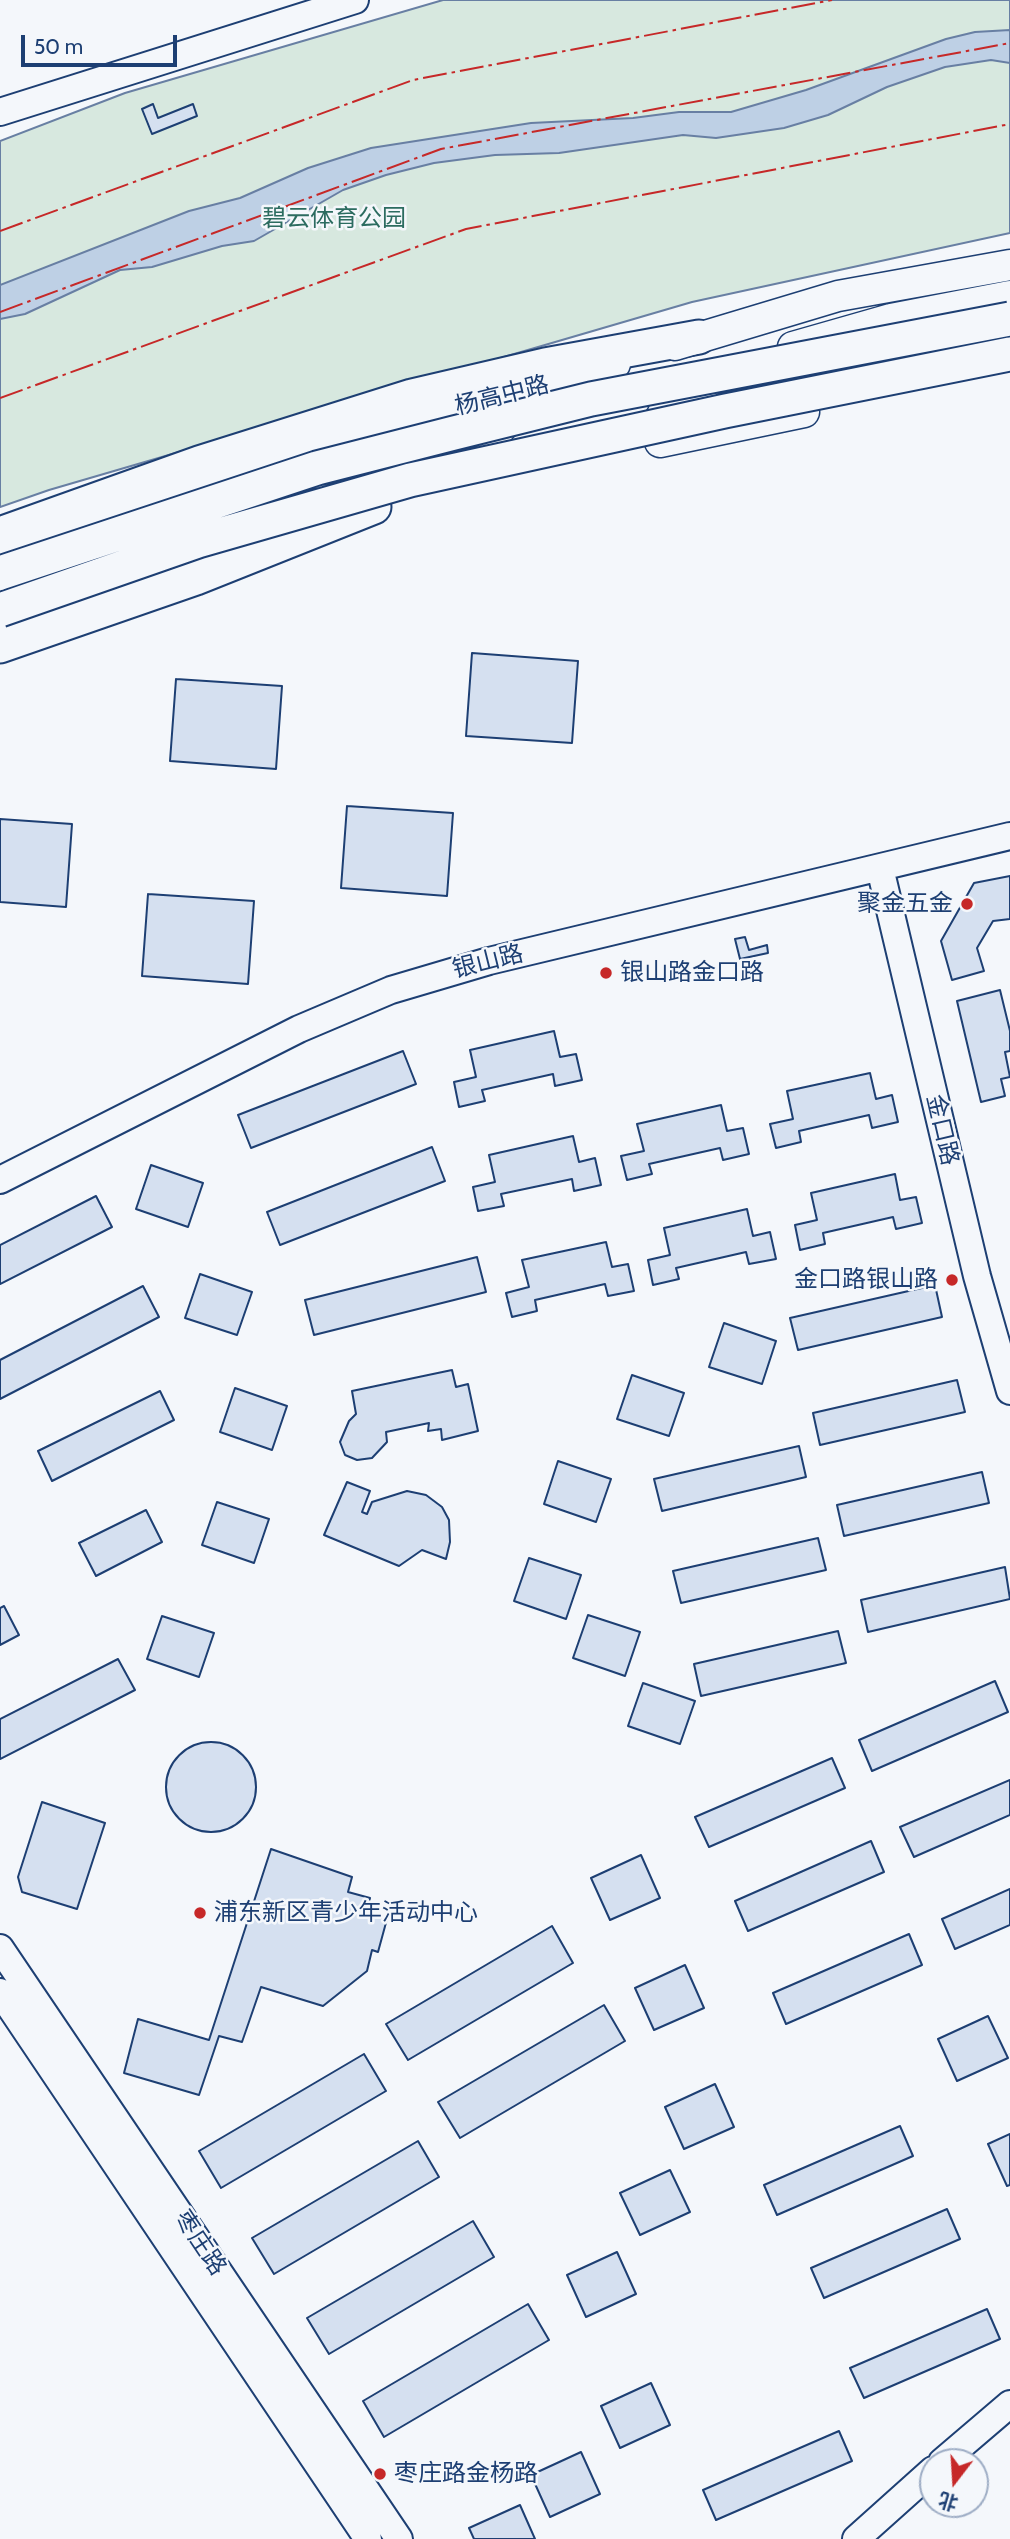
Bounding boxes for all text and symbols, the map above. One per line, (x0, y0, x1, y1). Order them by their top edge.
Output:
scale bar (24, 21, 180, 65)
text: 50 m (34, 34, 83, 59)
park label: 碧云体育公园 (262, 205, 406, 233)
street label: 杨高中路 (452, 370, 552, 422)
place label: 聚金五金 (857, 890, 953, 918)
marker: 聚金五金 (959, 896, 975, 912)
street label: 银山路 (450, 939, 526, 985)
place label: 银山路金口路 (620, 959, 764, 987)
marker: 银山路金口路 (598, 965, 614, 981)
street label: 金口路 (920, 1092, 964, 1168)
place label: 金口路银山路 (794, 1266, 938, 1294)
marker: 金口路银山路 (944, 1272, 960, 1288)
place label: 浦东新区青少年活动中心 (214, 1899, 478, 1927)
marker: 浦东新区青少年活动中心 (192, 1905, 208, 1921)
street label: 枣庄路 (168, 2205, 232, 2281)
north arrow (919, 2448, 989, 2518)
place label: 枣庄路金杨路 (394, 2460, 538, 2488)
marker: 枣庄路金杨路 (372, 2466, 388, 2482)
text: 北 (936, 2488, 961, 2515)

